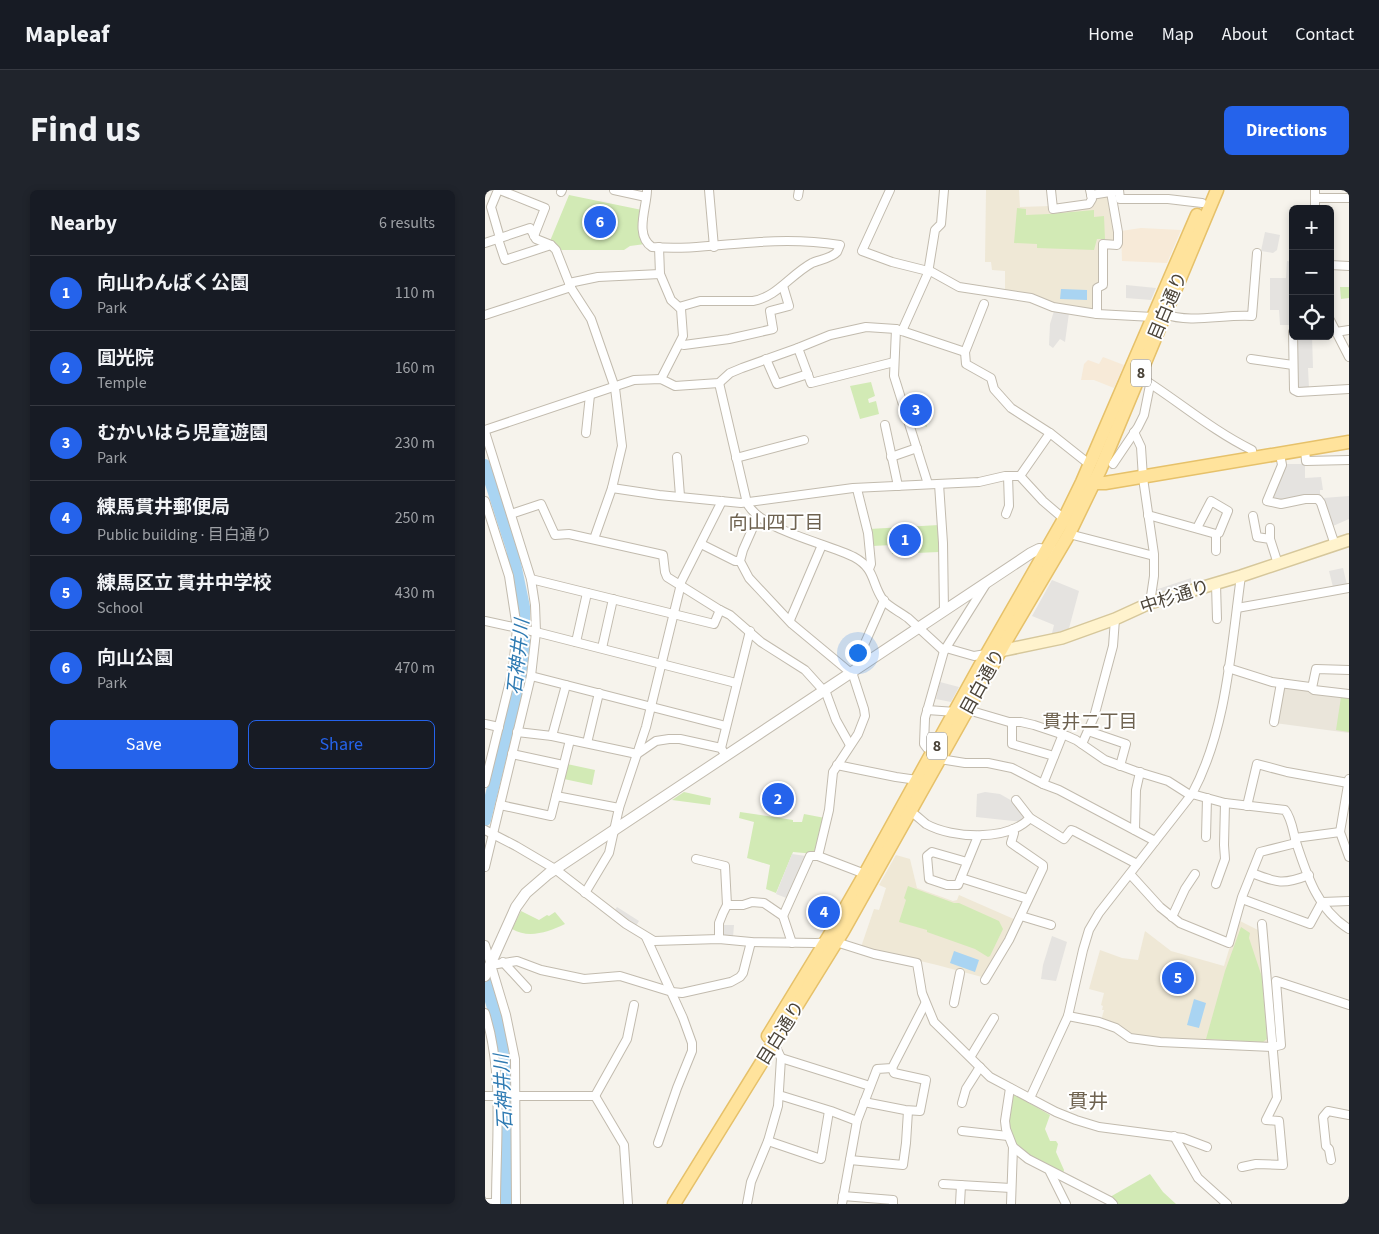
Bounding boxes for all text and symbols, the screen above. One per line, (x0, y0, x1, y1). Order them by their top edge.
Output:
text: Mapleaf (25, 17, 110, 52)
text: Home (1088, 22, 1134, 47)
text: Map (1162, 22, 1194, 47)
text: About (1222, 22, 1267, 47)
text: Contact (1295, 22, 1354, 47)
text: Find us (30, 105, 140, 155)
button: Directions (1224, 106, 1349, 155)
pin: 6 (584, 203, 616, 241)
map controls (1289, 205, 1334, 340)
button: + (1289, 205, 1334, 250)
text: Nearby (50, 208, 117, 238)
text: 6 results (379, 212, 435, 234)
button: − (1289, 250, 1334, 295)
street label: 目白通り (1142, 268, 1194, 344)
text: 向山わんぱく公園 (97, 270, 249, 297)
text: 1 (62, 282, 70, 304)
text: 110 m (395, 282, 435, 304)
button: locate (1289, 295, 1334, 340)
text: Park (97, 297, 127, 319)
text: 圓光院 (97, 345, 154, 372)
text: 2 (62, 357, 70, 379)
text: 160 m (395, 357, 435, 379)
road number: 8 (1131, 360, 1151, 387)
text: Temple (97, 372, 147, 394)
pin: 3 (900, 391, 932, 429)
text: むかいはら児童遊園 (97, 420, 268, 447)
text: 3 (62, 432, 70, 454)
text: 230 m (395, 432, 435, 454)
text: Park (97, 447, 127, 469)
text: 練馬貫井郵便局 (97, 494, 230, 521)
text: 4 (62, 507, 70, 529)
text: 250 m (395, 507, 435, 529)
district label: 向山四丁目 (728, 510, 824, 537)
pin: 1 (889, 521, 921, 559)
text: Public building · 目白通り (97, 524, 272, 546)
text: 練馬区立 貫井中学校 (97, 570, 272, 597)
street label: 中杉通り (1137, 574, 1213, 620)
text: 5 (62, 582, 70, 604)
text: 430 m (395, 582, 435, 604)
text: School (97, 597, 143, 619)
water label: 石神井川 (502, 616, 537, 696)
your location (845, 640, 871, 666)
street label: 目白通り (955, 644, 1011, 720)
text: 向山公園 (97, 645, 173, 672)
text: 6 (62, 657, 70, 679)
text: 470 m (395, 657, 435, 679)
text: Park (97, 672, 127, 694)
district label: 貫井二丁目 (1042, 709, 1138, 736)
button: Save (50, 720, 238, 769)
button: Share (248, 720, 435, 769)
road number: 8 (927, 732, 947, 760)
pin: 2 (762, 780, 794, 818)
pin: 4 (808, 893, 840, 931)
pin: 5 (1162, 959, 1194, 997)
street label: 目白通り (751, 996, 811, 1070)
water label: 石神井川 (488, 1051, 519, 1131)
district label: 貫井 (1068, 1088, 1108, 1116)

